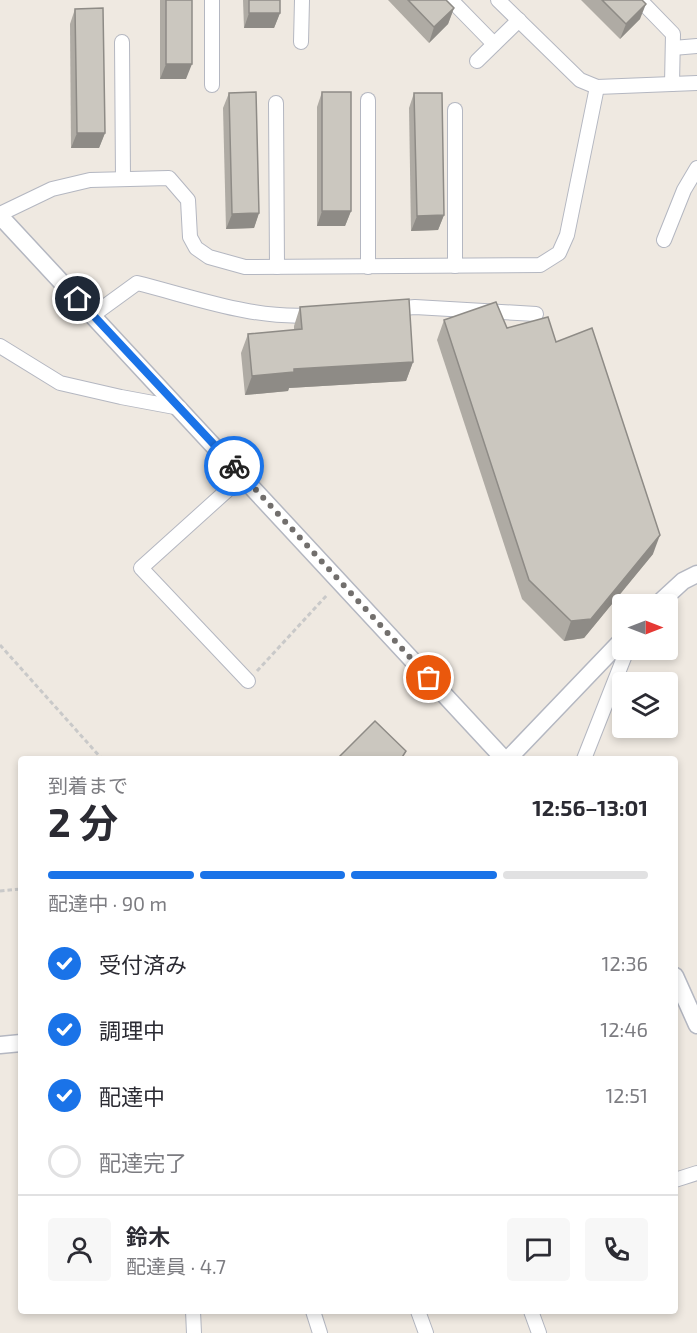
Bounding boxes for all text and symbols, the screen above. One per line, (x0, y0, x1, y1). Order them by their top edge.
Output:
pin (52, 273, 103, 324)
icon: home (61, 282, 94, 315)
courier (204, 436, 264, 496)
icon: bike (218, 450, 251, 483)
north arrow (612, 594, 678, 660)
map controls (612, 594, 678, 738)
pin (403, 652, 454, 703)
icon: bag (412, 661, 445, 694)
button: layers (612, 672, 678, 738)
text: 到着まで (48, 773, 128, 797)
text: 12:56–13:01 (532, 794, 648, 820)
text: 2 分 (48, 798, 118, 845)
text: 配達中 · 90 m (48, 891, 167, 915)
icon: check (48, 947, 81, 980)
text: 受付済み (99, 951, 187, 977)
text: 12:36 (602, 951, 648, 975)
icon: check (48, 1013, 81, 1046)
text: 調理中 (99, 1017, 165, 1043)
text: 12:46 (600, 1017, 648, 1041)
icon: check (48, 1079, 81, 1112)
text: 配達中 (99, 1083, 165, 1109)
text: 12:51 (605, 1083, 648, 1107)
text: 配達完了 (99, 1149, 187, 1175)
button: person (48, 1218, 111, 1281)
button: chat (507, 1218, 570, 1281)
button: phone (585, 1218, 648, 1281)
text: 鈴木 (126, 1223, 170, 1249)
text: 配達員 · 4.7 (126, 1254, 226, 1278)

